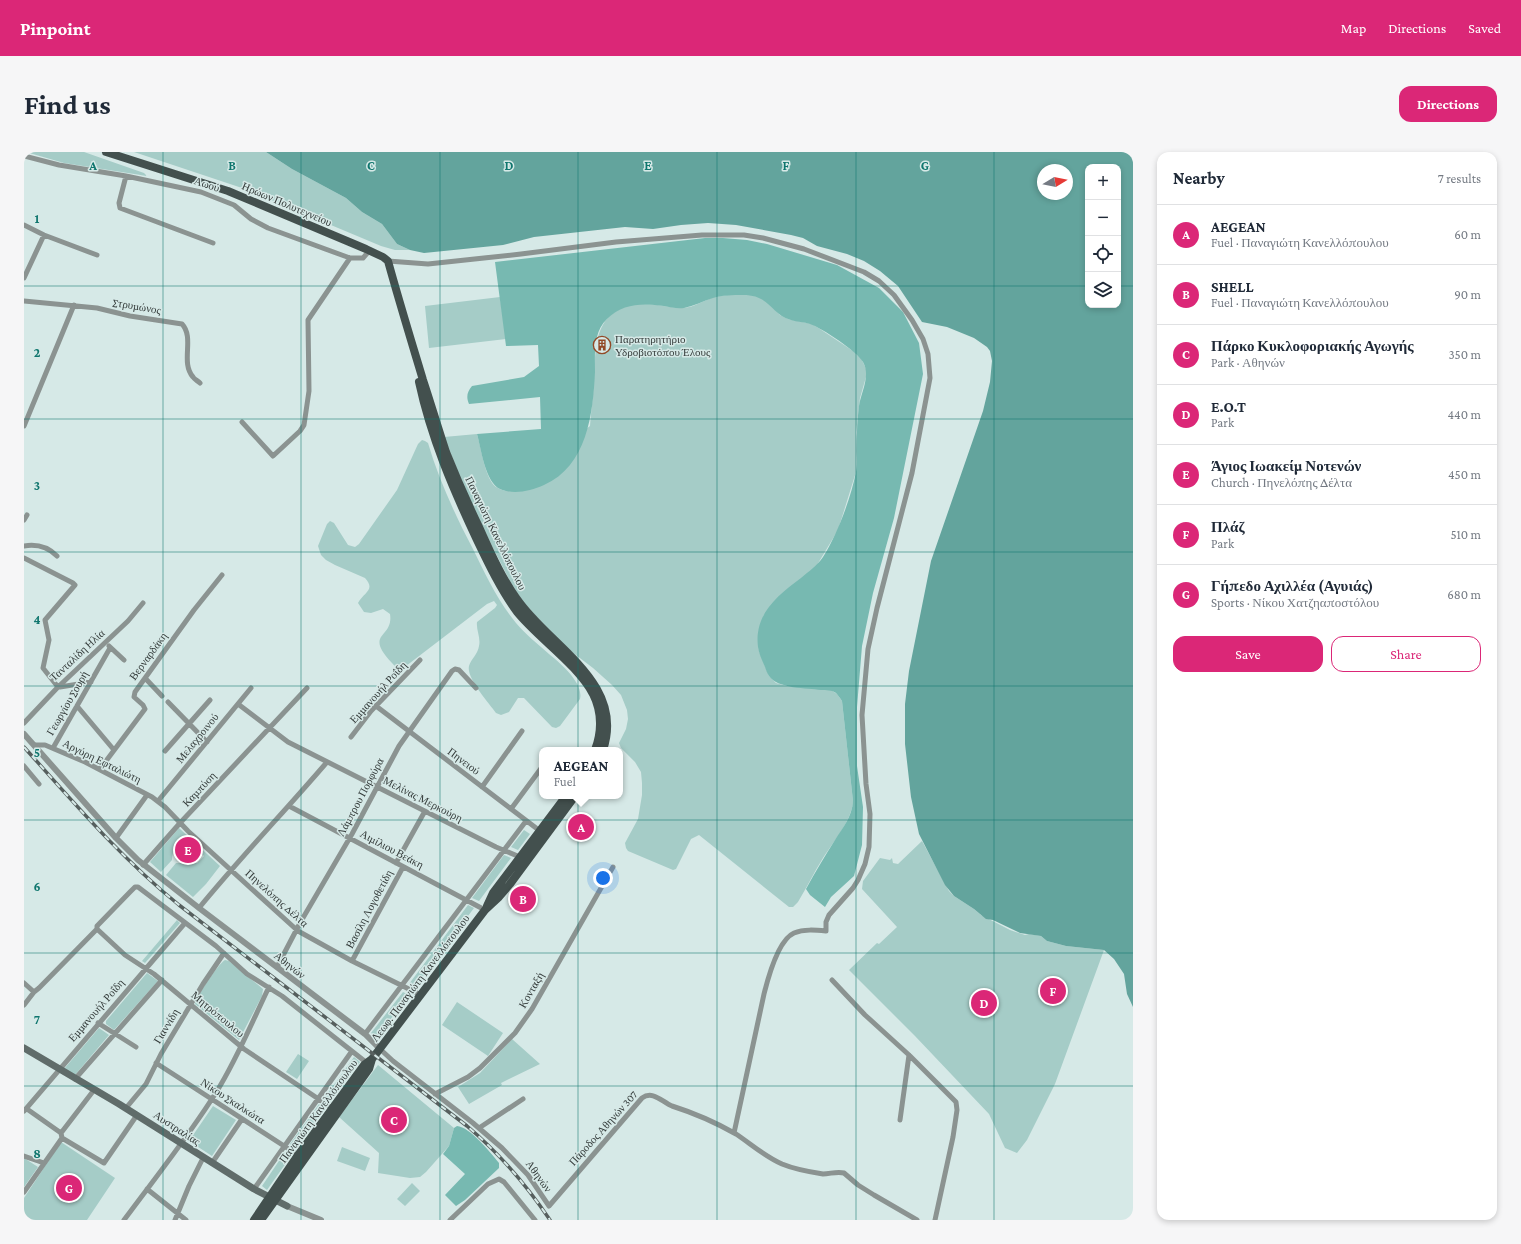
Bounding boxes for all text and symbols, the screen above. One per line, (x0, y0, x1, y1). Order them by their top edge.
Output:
text: Pinpoint (20, 18, 91, 39)
text: Map (1341, 20, 1366, 36)
text: Directions (1388, 20, 1446, 36)
text: Saved (1468, 20, 1501, 36)
button: Directions (1399, 86, 1497, 122)
text: Find us (24, 89, 111, 120)
text: A (88, 158, 97, 173)
text: B (228, 158, 236, 173)
text: C (367, 158, 375, 173)
text: D (505, 158, 514, 173)
text: E (644, 158, 652, 173)
text: F (783, 158, 790, 173)
text: G (921, 158, 929, 173)
north arrow (1037, 164, 1073, 200)
map controls (1085, 164, 1121, 308)
button: + (1085, 164, 1121, 200)
text: Nearby (1173, 169, 1225, 188)
text: 7 results (1438, 171, 1481, 186)
street label: Αωού (193, 174, 222, 194)
street label: Ηρώων Πολυτεχνείου (240, 180, 334, 229)
button: − (1085, 200, 1121, 236)
text: 1 (35, 211, 40, 226)
text: AEGEAN (1211, 219, 1266, 235)
text: A (1182, 227, 1190, 242)
text: 60 m (1454, 227, 1481, 242)
text: Fuel · Παναγιώτη Κανελλόπουλου (1211, 235, 1389, 250)
button: locate (1085, 236, 1121, 272)
button: layers (1085, 272, 1121, 308)
text: SHELL (1211, 279, 1253, 295)
text: B (1182, 287, 1190, 302)
text: 90 m (1454, 287, 1481, 302)
text: Fuel · Παναγιώτη Κανελλόπουλου (1211, 295, 1389, 310)
street label: Στρυμώνος (112, 296, 163, 317)
place label: Παρατηρητήριο Υδροβιοτόπου Έλους (615, 333, 711, 358)
building icon: Παρατηρητήριο Υδροβιοτόπου Έλους (592, 335, 612, 355)
text: Πάρκο Κυκλοφοριακής Αγωγής (1211, 338, 1414, 354)
text: 2 (34, 345, 41, 360)
text: C (1182, 347, 1190, 362)
text: 350 m (1448, 347, 1481, 362)
text: Park · Αθηνών (1211, 355, 1285, 370)
text: E.O.T (1211, 399, 1246, 415)
text: D (1182, 407, 1190, 422)
text: 440 m (1447, 407, 1481, 422)
text: Park (1211, 415, 1234, 430)
text: Άγιος Ιωακείμ Νοτενών (1211, 458, 1361, 474)
text: E (1182, 467, 1190, 482)
text: 450 m (1448, 467, 1481, 482)
street label: Παναγιώτη Κανελλόπουλου (463, 474, 529, 592)
text: Church · Πηνελόπης Δέλτα (1211, 475, 1352, 490)
text: 3 (34, 478, 40, 493)
text: Πλάζ (1211, 519, 1245, 535)
text: F (1183, 527, 1189, 542)
text: 510 m (1450, 527, 1481, 542)
text: Park (1211, 536, 1234, 551)
text: Γήπεδο Αχιλλέα (Αγυιάς) (1211, 578, 1373, 594)
text: G (1182, 587, 1190, 602)
text: 680 m (1447, 587, 1481, 602)
text: Sports · Νίκου Χατζηαποστόλου (1211, 595, 1379, 610)
text: 4 (33, 612, 41, 627)
street label: Τανταλίδη Ηλία (47, 627, 107, 683)
street label: Βερναρδάκη (127, 630, 169, 682)
button: Save (1173, 636, 1323, 672)
button: Share (1331, 636, 1481, 672)
street label: Εμμανουήλ Ροΐδη (347, 659, 410, 726)
street label: Γεωργίου Σουρή (44, 669, 90, 737)
street label: Μελαχροινού (173, 710, 221, 765)
street label: Αργύρη Εφταλιώτη (61, 737, 143, 785)
text: 5 (34, 745, 40, 760)
street label: Πηνειού (446, 745, 483, 777)
popup (539, 747, 623, 799)
street label: Λάμπρου Πορφύρα (334, 756, 387, 839)
text: AEGEAN (554, 758, 608, 774)
street label: Καμπύση (180, 769, 219, 810)
street label: Μελίνας Μερκούρη (381, 774, 465, 824)
text: Fuel (554, 774, 576, 789)
pin: A (568, 812, 594, 842)
street label: Αιμίλιου Βεάκη (358, 827, 426, 872)
pin: E (175, 835, 201, 865)
street label: Πηνελόπης Δέλτα (243, 867, 311, 929)
street label: Βασίλη Λογοθετίδη (343, 868, 395, 950)
your location (593, 868, 613, 888)
text: 6 (33, 879, 41, 894)
pin: B (510, 884, 536, 914)
street label: Λεωφ. Παναγιώτη Κανελλόπουλου (368, 912, 472, 1044)
street label: Αθηνών (272, 949, 308, 981)
street label: Κονταξή (516, 970, 547, 1011)
street label: Εμμανουήλ Ροΐδη (66, 976, 127, 1044)
pin: F (1040, 976, 1066, 1006)
pin: D (971, 988, 997, 1018)
street label: Μητρόπουλου (189, 989, 247, 1040)
street label: Γιαννίδη (151, 1006, 181, 1046)
text: 7 (34, 1012, 40, 1027)
street label: Παναγιώτη Κανελλόπουλου (276, 1057, 360, 1165)
street label: Νίκου Σκαλκώτα (199, 1076, 267, 1126)
street label: Πάροδος Αθηνών 307 (566, 1088, 640, 1168)
pin: C (381, 1105, 407, 1135)
street label: Αυστραλίας (151, 1108, 203, 1148)
text: 8 (33, 1146, 41, 1161)
street label: Αθηνών (524, 1158, 554, 1194)
pin: G (56, 1173, 82, 1203)

